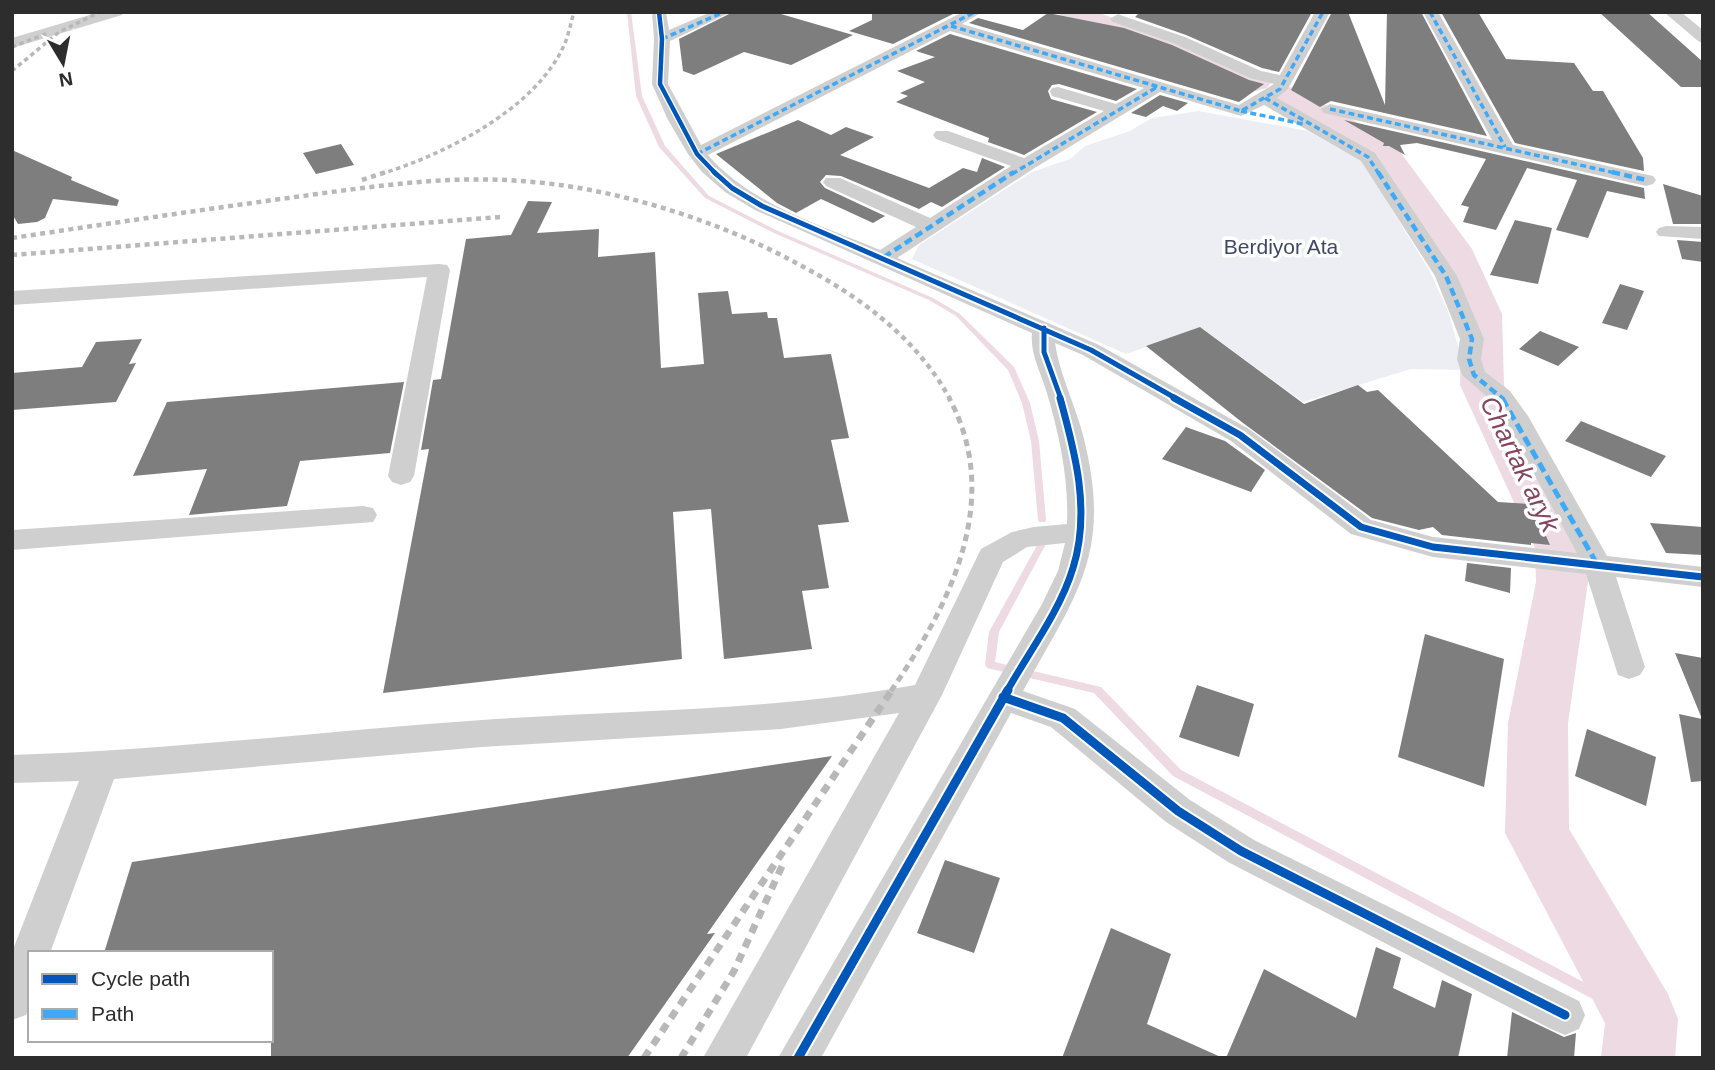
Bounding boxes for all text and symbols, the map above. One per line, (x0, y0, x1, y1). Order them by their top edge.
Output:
north arrow (28, 28, 98, 98)
text: N (57, 68, 74, 91)
park label: Berdiyor Ata (1224, 235, 1339, 258)
water label: Chartak aryk (1474, 391, 1567, 539)
legend (28, 951, 273, 1042)
text: Cycle path (91, 967, 190, 990)
text: Path (91, 1002, 134, 1025)

